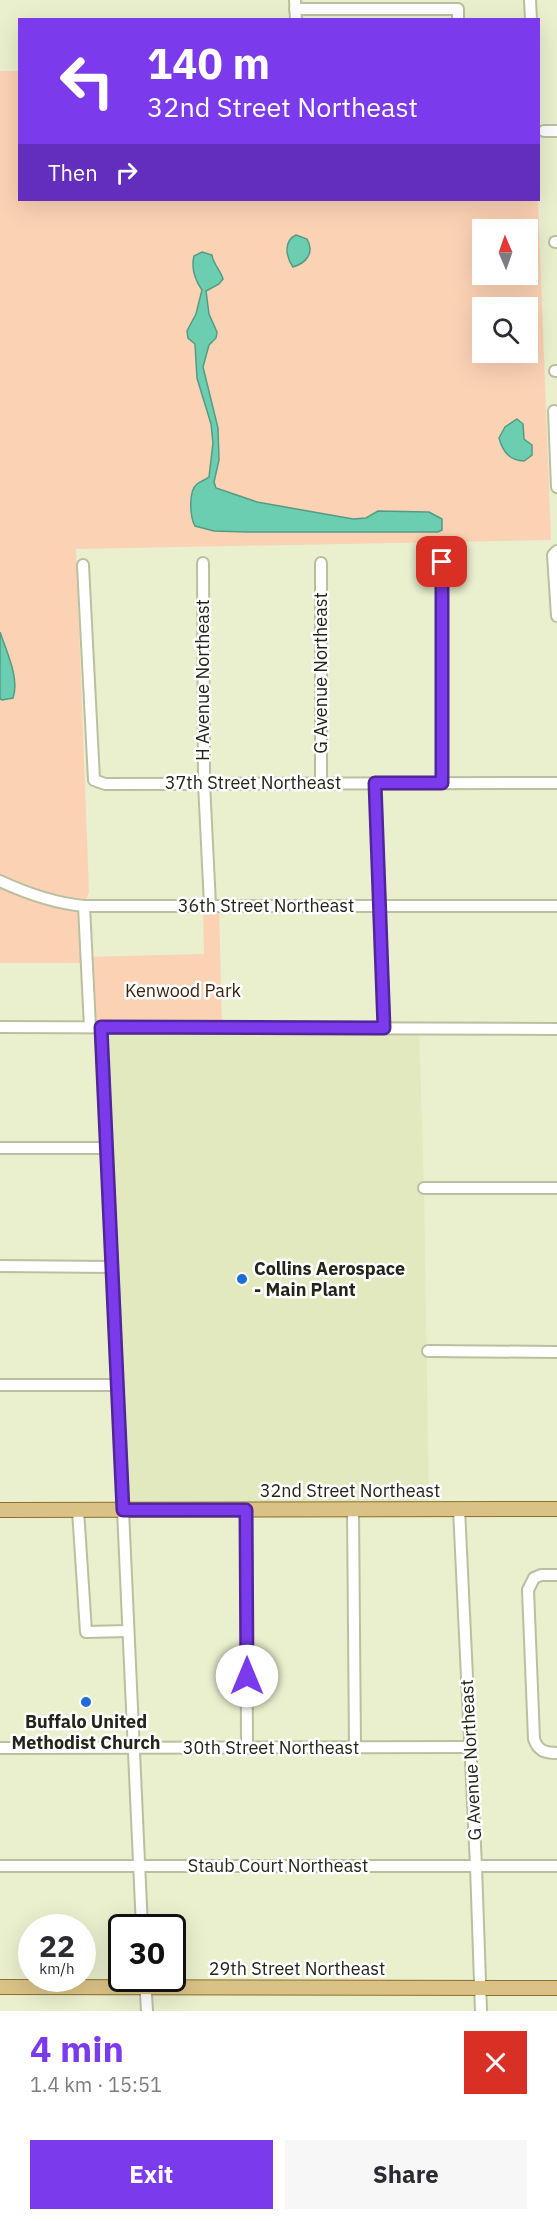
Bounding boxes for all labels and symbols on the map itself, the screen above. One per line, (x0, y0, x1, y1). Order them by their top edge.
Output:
north arrow (472, 219, 538, 285)
pin (416, 536, 467, 587)
street label: G Avenue Northeast (309, 592, 332, 754)
street label: H Avenue Northeast (191, 599, 214, 761)
street label: 37th Street Northeast (165, 771, 341, 794)
street label: 36th Street Northeast (178, 894, 354, 917)
park label: Kenwood Park (125, 979, 242, 1002)
place label: Collins Aerospace - Main Plant (254, 1257, 405, 1301)
marker: Collins Aerospace - Main Plant (235, 1272, 249, 1286)
street label: 32nd Street Northeast (260, 1479, 440, 1502)
position arrow (215, 1644, 279, 1708)
street label: G Avenue Northeast (455, 1679, 486, 1841)
marker: Buffalo United Methodist Church (79, 1695, 93, 1709)
place label: Buffalo United Methodist Church (11, 1710, 161, 1754)
street label: 30th Street Northeast (183, 1736, 359, 1759)
street label: Staub Court Northeast (188, 1854, 368, 1877)
speed limit sign: 30 (108, 1914, 186, 1992)
street label: 29th Street Northeast (209, 1957, 385, 1980)

